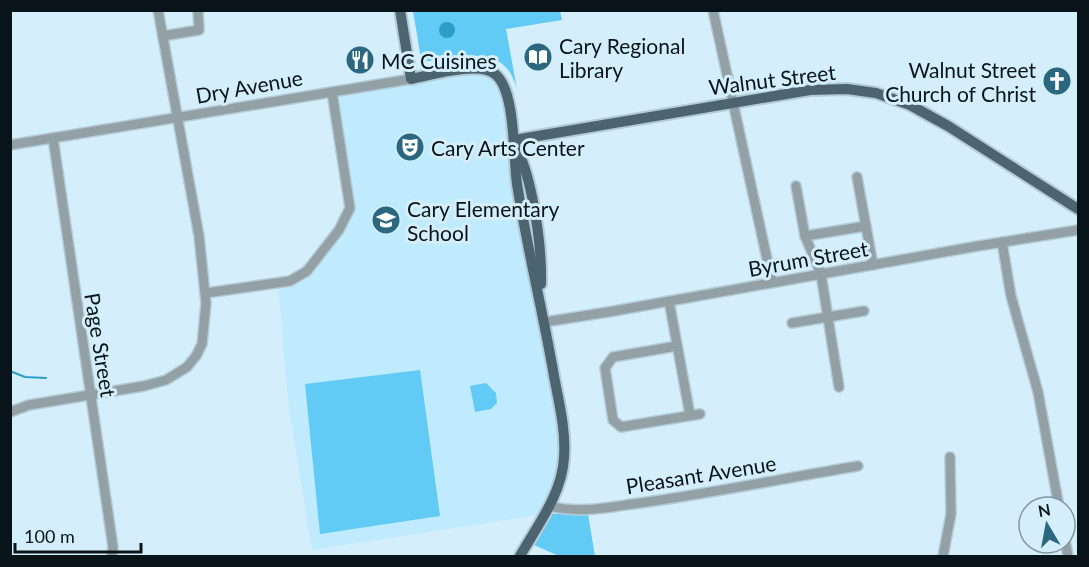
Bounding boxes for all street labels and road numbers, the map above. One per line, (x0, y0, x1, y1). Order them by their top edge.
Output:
street label: Walnut Street (707, 59, 837, 99)
street label: Dry Avenue (194, 64, 304, 108)
street label: Byrum Street (746, 235, 870, 281)
street label: Page Street (80, 291, 122, 399)
street label: Pleasant Avenue (624, 450, 778, 498)

